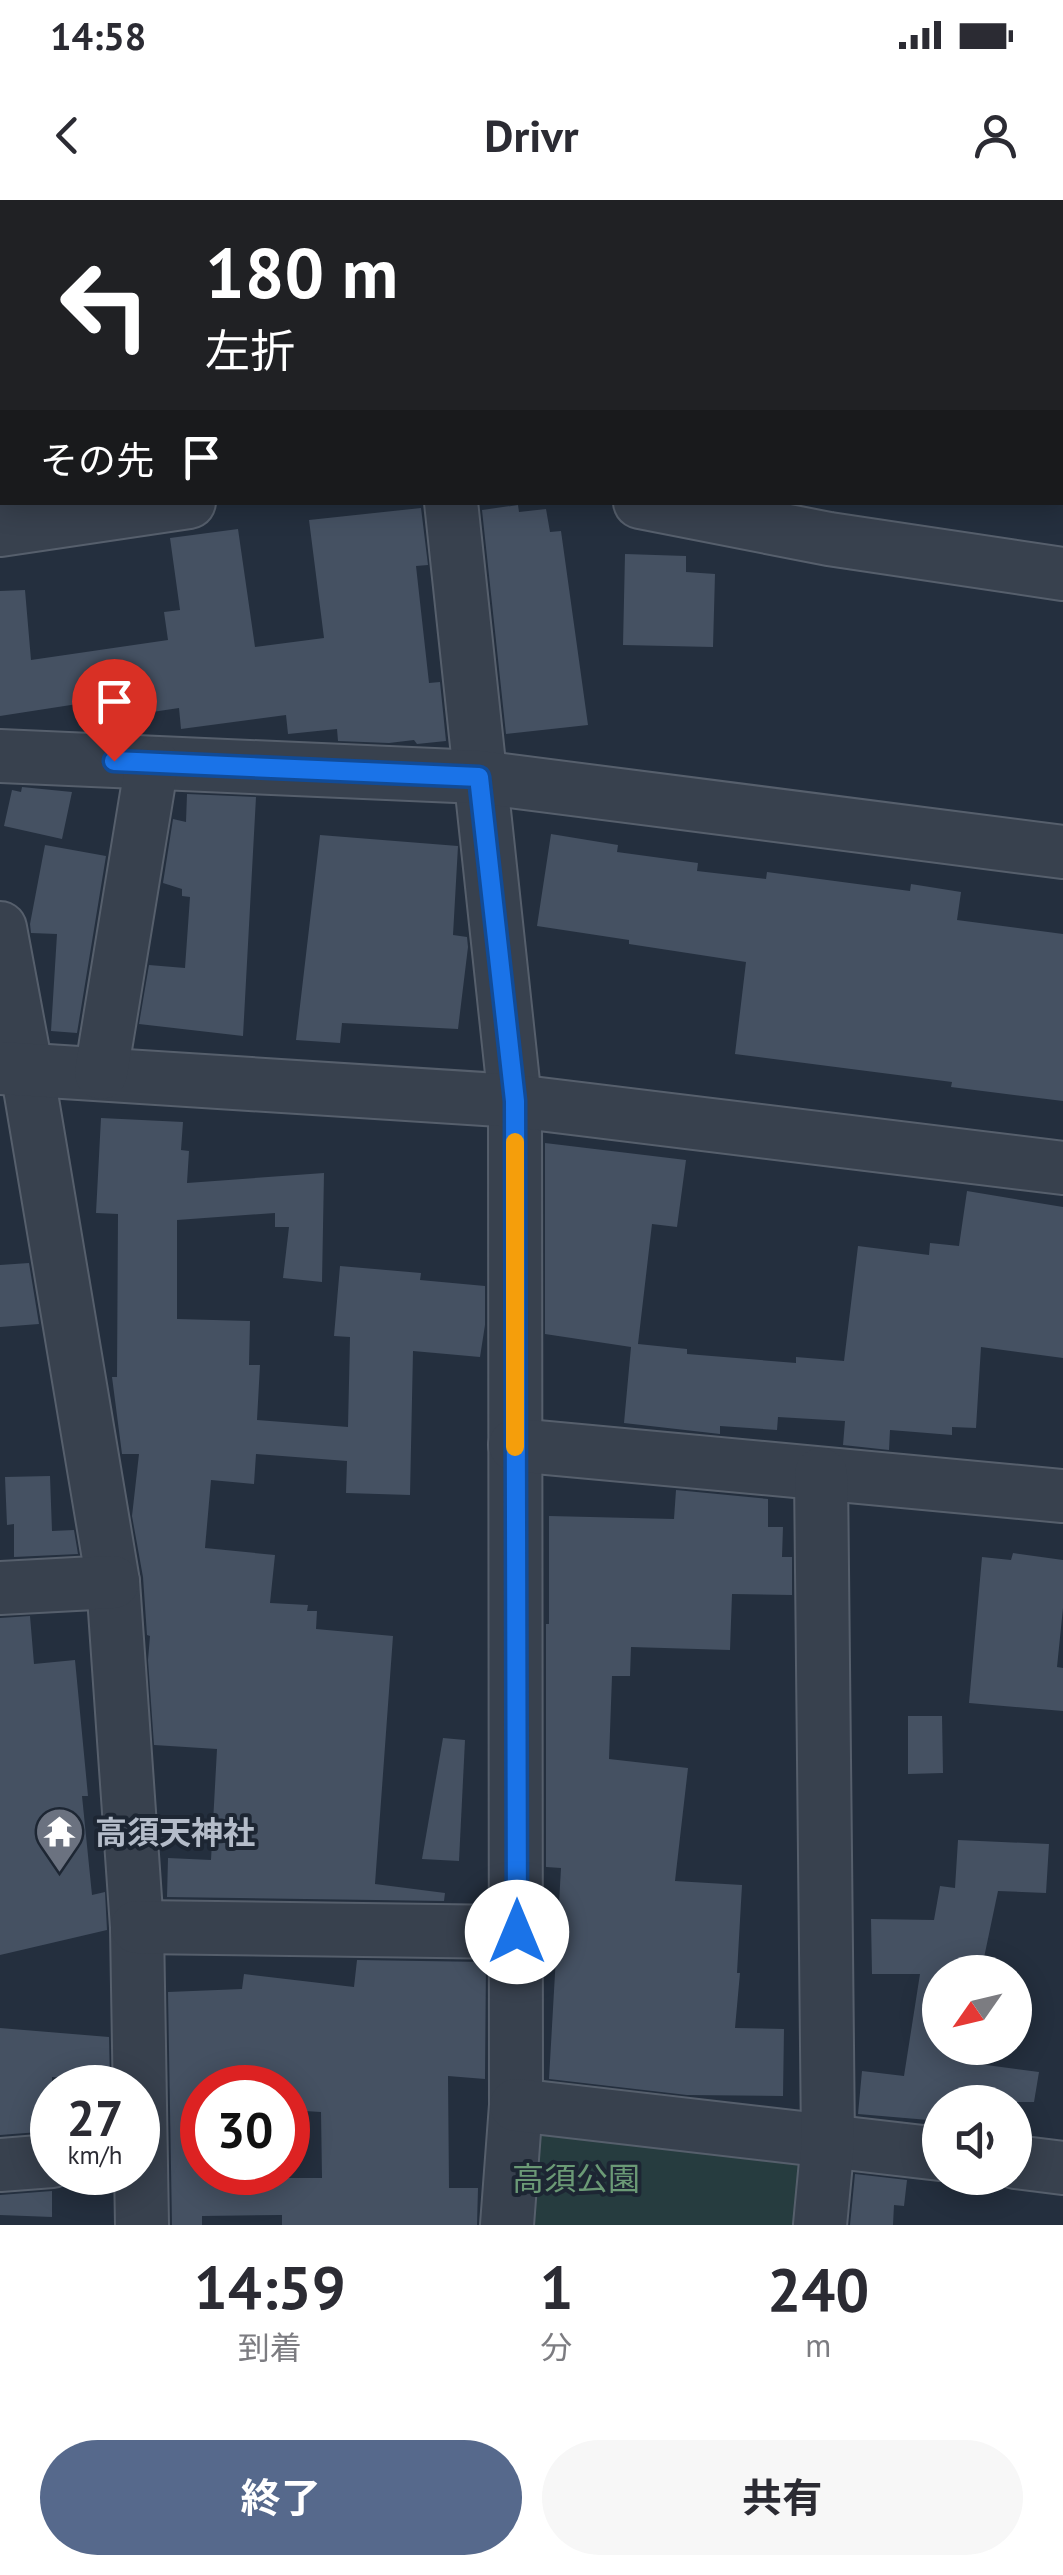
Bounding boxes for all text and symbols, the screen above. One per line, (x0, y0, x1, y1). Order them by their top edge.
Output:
text: 14:58 (50, 11, 146, 60)
text: Drivr (484, 106, 579, 164)
icon: back (40, 108, 95, 163)
icon: person (968, 108, 1023, 163)
text: 180 m (205, 227, 398, 317)
icon: left (40, 240, 170, 370)
text: 左折 (205, 321, 295, 379)
icon: arrive (174, 430, 229, 485)
text: その先 (40, 435, 154, 484)
pin (72, 659, 157, 762)
icon: arrive (87, 674, 142, 729)
temple icon: 高須天神社 (34, 1806, 86, 1874)
place label: 高須天神社 (95, 1811, 255, 1853)
position arrow (465, 1880, 569, 1984)
north arrow (922, 1955, 1032, 2065)
map controls (922, 1955, 1032, 2195)
speed limit sign: 30 (180, 2065, 310, 2195)
text: 27 (67, 2085, 123, 2150)
button: sound (922, 2085, 1032, 2195)
text: km/h (68, 2139, 122, 2171)
park label: 高須公園 (512, 2157, 640, 2199)
text: 14:59 (194, 2248, 346, 2326)
text: 1 (540, 2248, 574, 2326)
text: 240 (767, 2250, 869, 2328)
text: m (805, 2324, 831, 2366)
text: 到着 (238, 2326, 302, 2368)
text: 分 (541, 2326, 573, 2368)
button: 終了 (40, 2440, 522, 2555)
button: 共有 (542, 2440, 1023, 2555)

